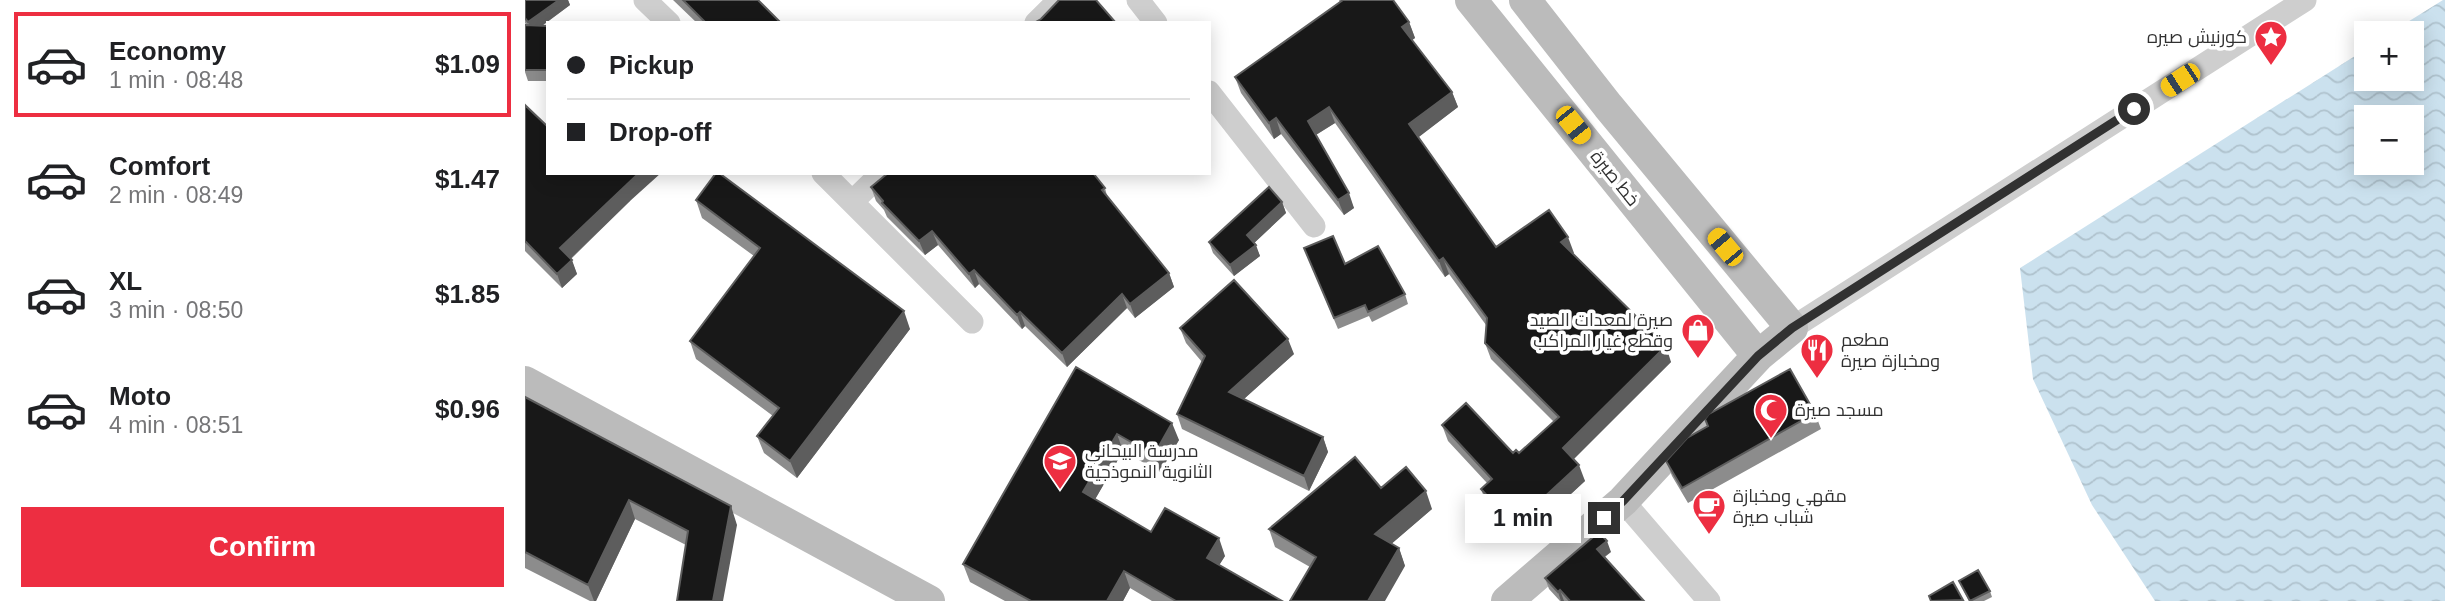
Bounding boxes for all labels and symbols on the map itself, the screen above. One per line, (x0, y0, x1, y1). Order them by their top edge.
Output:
place icon: كورنيش صيره (2252, 18, 2290, 67)
place label: كورنيش صيره (2147, 27, 2247, 48)
car (2157, 60, 2204, 100)
route start (2118, 93, 2150, 125)
car (1552, 102, 1595, 148)
street label: خط صيرة (1586, 146, 1643, 210)
car (1704, 224, 1747, 270)
place label: صيرة لمعدات الصيد وقطع غيار المراكب (1530, 310, 1673, 353)
shop icon: صيرة لمعدات الصيد وقطع غيار المراكب (1679, 311, 1717, 360)
place label: مطعم ومخبازة صيرة (1841, 330, 1940, 372)
restaurant icon: مطعم ومخبازة صيرة (1798, 331, 1836, 380)
mosque icon: مسجد صيرة (1752, 391, 1790, 440)
place label: مسجد صيرة (1795, 400, 1884, 421)
place label: مدرسة البيحاني الثانوية النموذجية (1085, 441, 1213, 483)
school or university icon: مدرسة البيحاني الثانوية النموذجية (1041, 442, 1079, 491)
place label: مقهى ومخبازة شباب صيرة (1733, 486, 1847, 528)
cafe icon: مقهى ومخبازة شباب صيرة (1690, 487, 1728, 536)
callout: 1 min (1464, 494, 1579, 542)
route end (1588, 502, 1620, 534)

